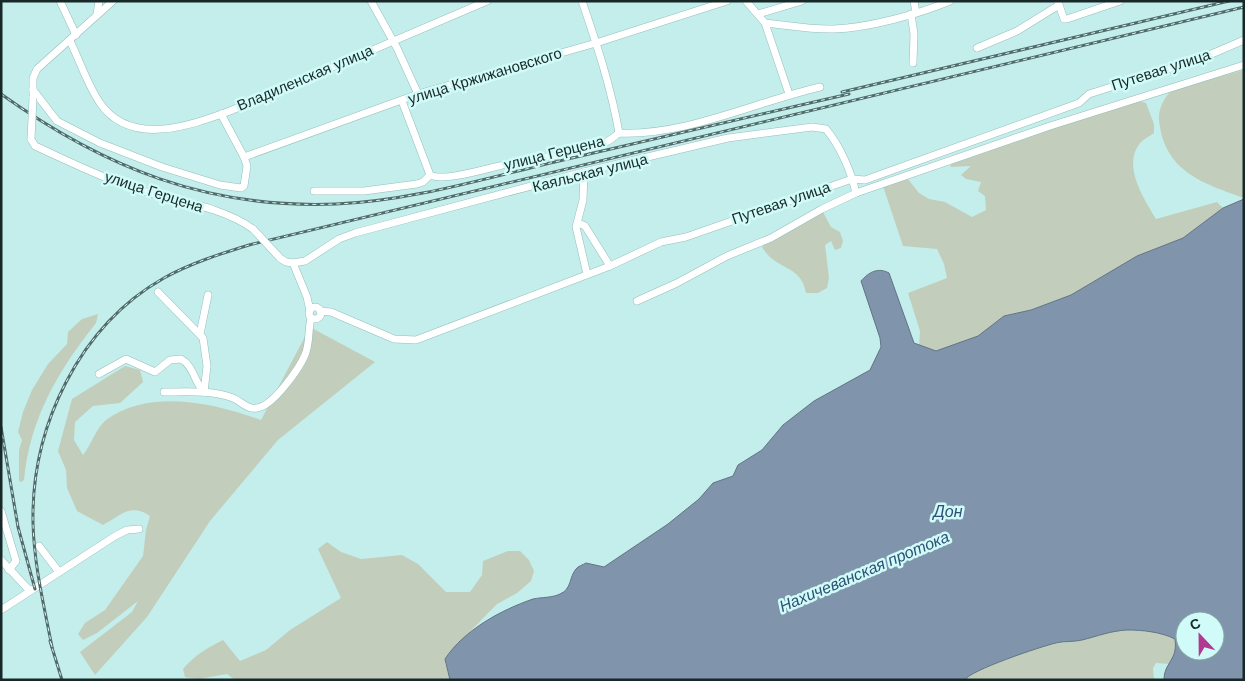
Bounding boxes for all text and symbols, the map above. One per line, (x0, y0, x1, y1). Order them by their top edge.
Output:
street label: Владиленская улица (234, 41, 376, 114)
street label: улица Кржижановского (406, 44, 564, 107)
street label: Путевая улица (1109, 45, 1213, 94)
street label: улица Герцена (502, 132, 606, 173)
street label: Каяльская улица (531, 150, 650, 195)
street label: улица Герцена (103, 168, 206, 216)
street label: Путевая улица (729, 178, 833, 227)
water label: Дон (932, 503, 963, 520)
water label: Нахичеванская протока (777, 528, 952, 615)
north arrow (1175, 611, 1225, 661)
text: С (1187, 615, 1203, 633)

